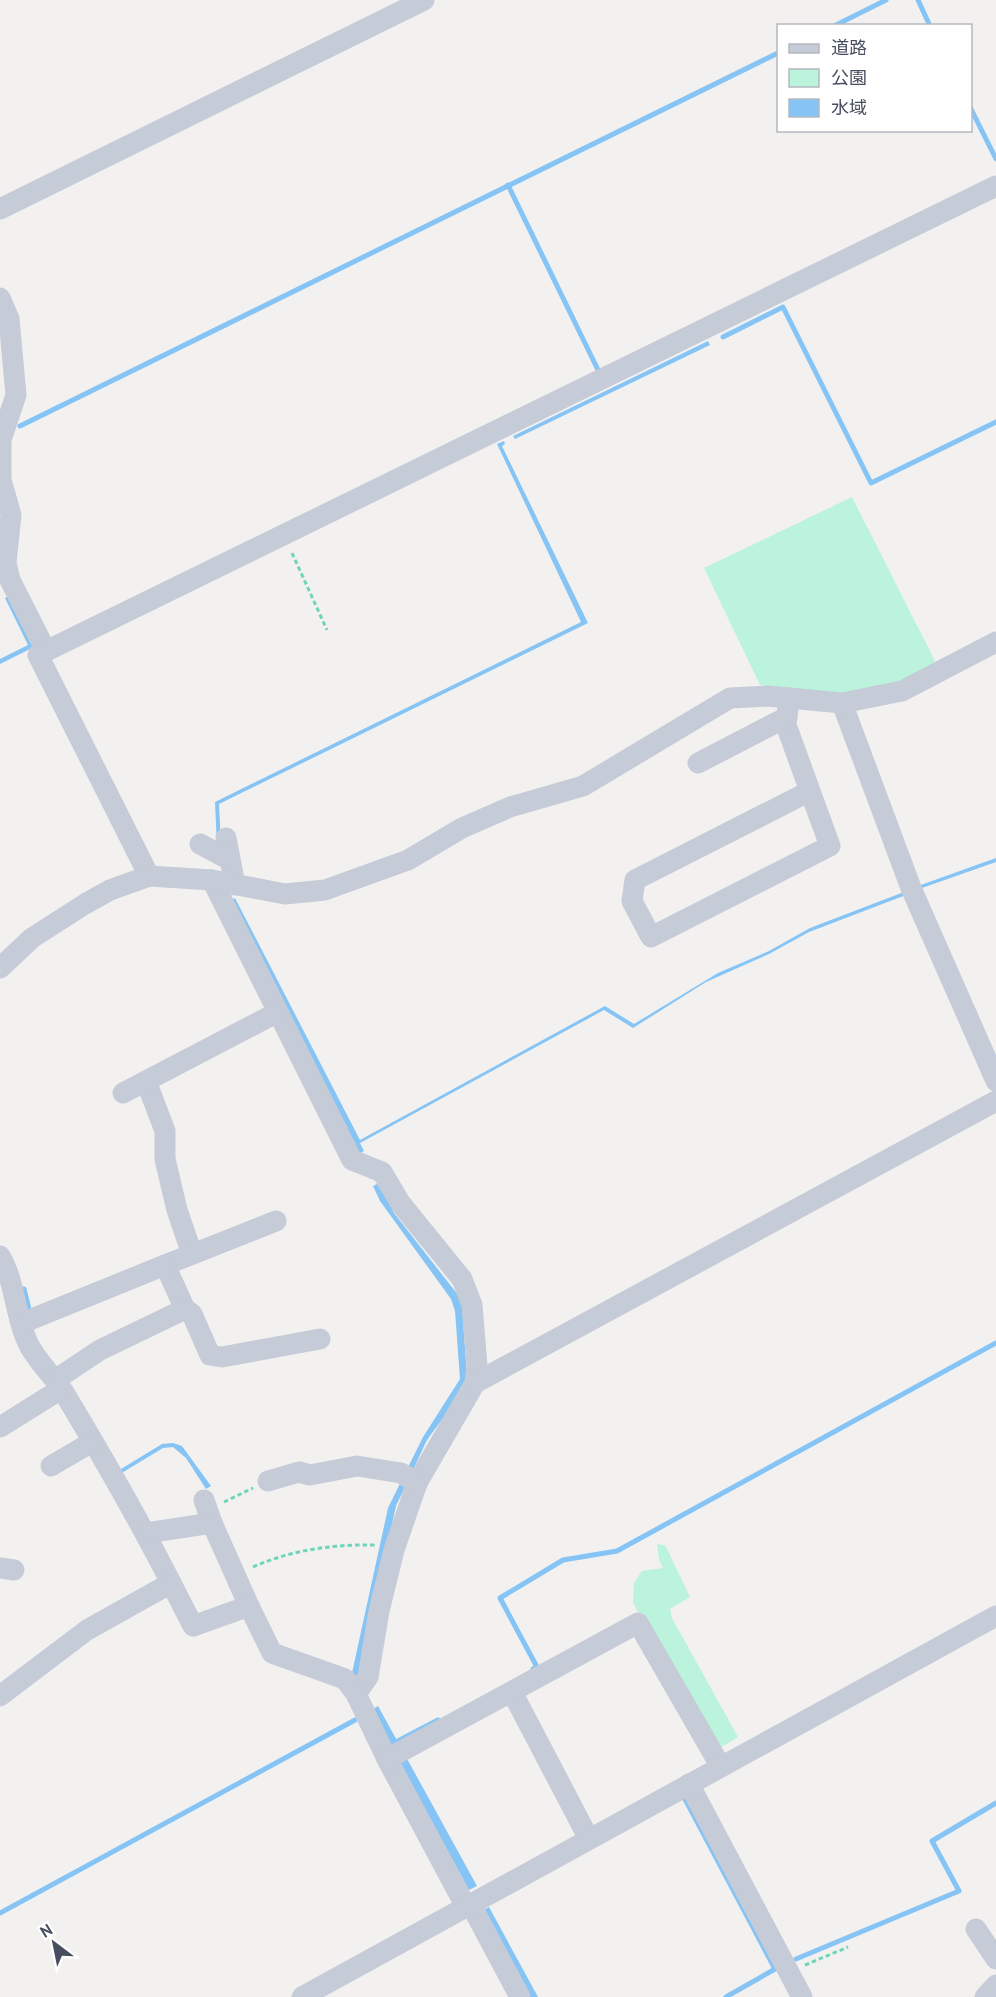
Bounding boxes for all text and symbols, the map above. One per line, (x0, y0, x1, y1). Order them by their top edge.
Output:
legend (777, 24, 972, 132)
text: 道路 (831, 36, 867, 59)
text: 公園 (831, 66, 867, 89)
text: 水域 (831, 96, 867, 119)
north arrow (24, 1913, 84, 1973)
text: N (36, 1919, 56, 1942)

